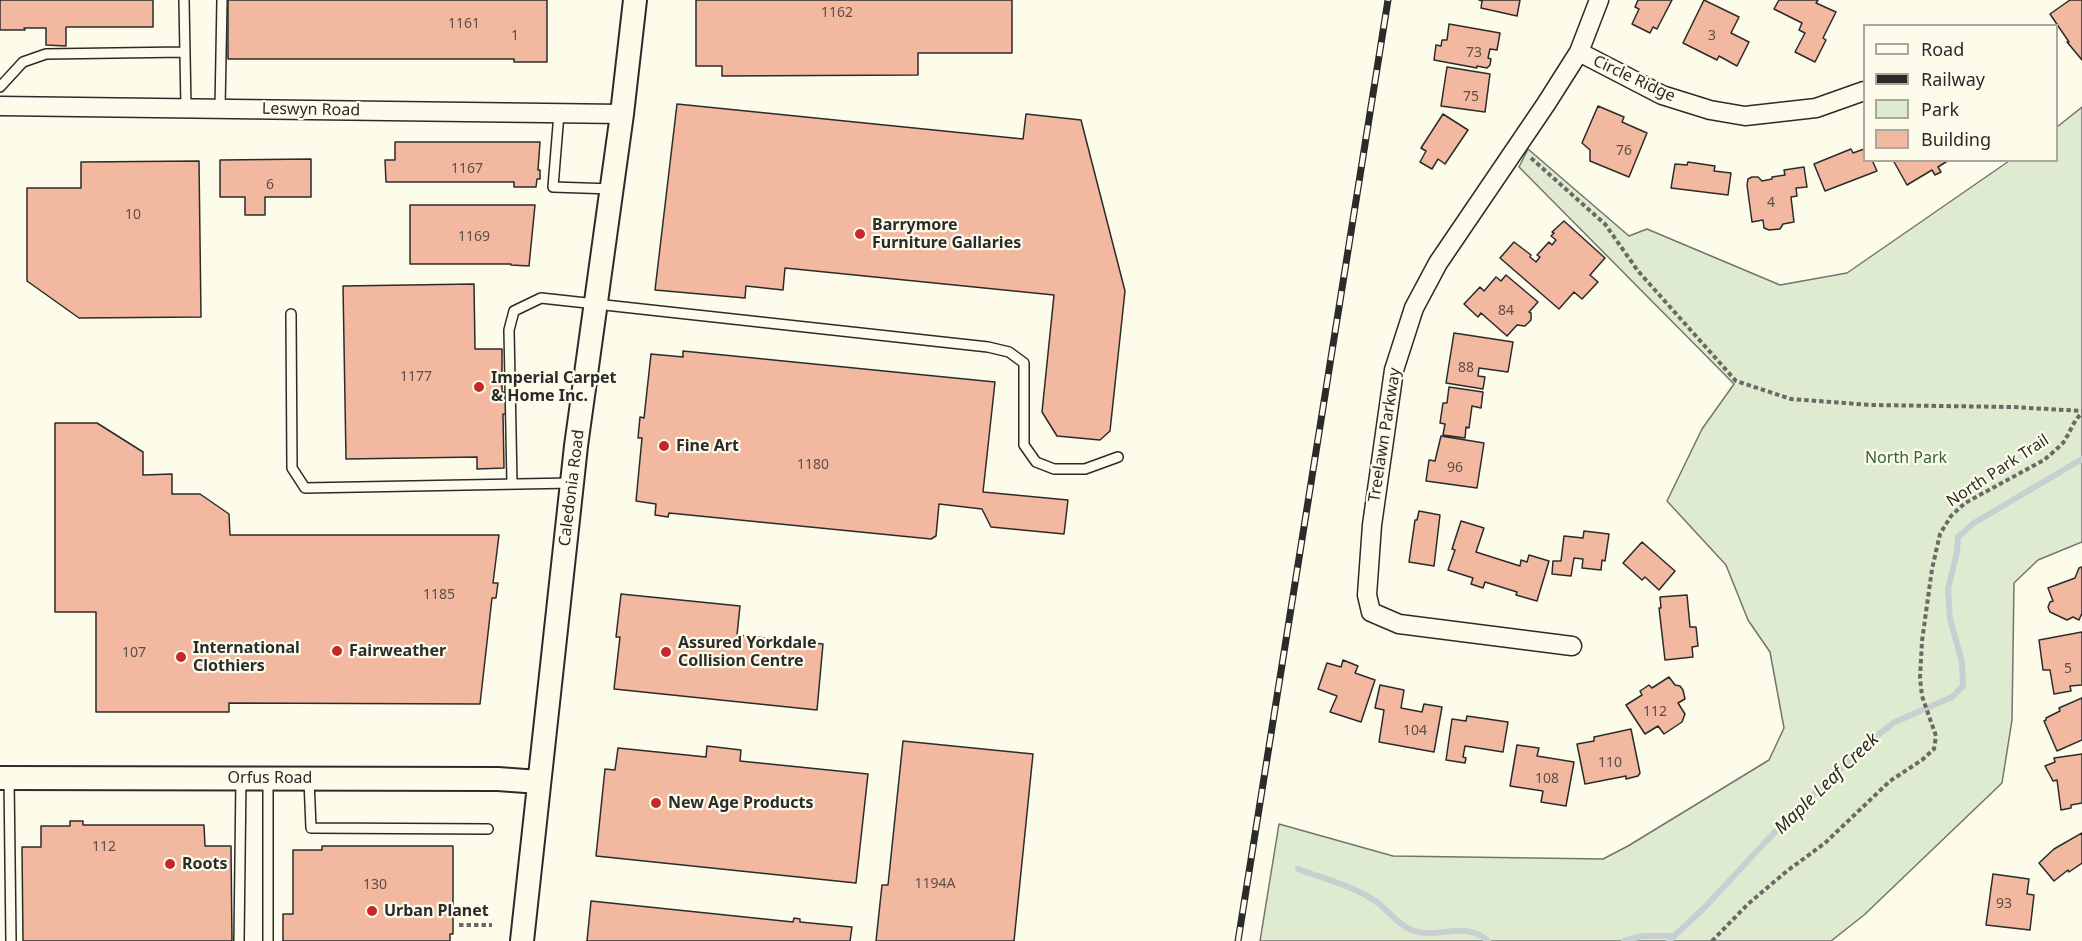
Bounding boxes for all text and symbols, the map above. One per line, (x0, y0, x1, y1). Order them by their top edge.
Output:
house number: 1162 (821, 5, 853, 21)
house number: 1161 (448, 16, 480, 32)
legend (1863, 24, 2058, 162)
house number: 1 (511, 28, 519, 44)
house number: 3 (1708, 28, 1716, 44)
text: Road (1921, 37, 1964, 61)
house number: 73 (1466, 45, 1482, 61)
street label: Circle Ridge (1590, 52, 1678, 106)
text: Railway (1921, 67, 1985, 91)
house number: 75 (1463, 89, 1479, 105)
text: Park (1921, 97, 1959, 121)
street label: Leswyn Road (262, 100, 360, 120)
text: Building (1921, 127, 1991, 151)
house number: 76 (1616, 143, 1632, 159)
house number: 1167 (451, 161, 483, 177)
house number: 6 (266, 177, 274, 193)
house number: 4 (1767, 195, 1775, 211)
house number: 10 (125, 207, 141, 223)
place label: Barrymore Furniture Gallaries (872, 215, 1021, 253)
marker: Barrymore Furniture Gallaries (853, 227, 867, 241)
house number: 1169 (458, 229, 490, 245)
house number: 84 (1498, 303, 1514, 319)
house number: 88 (1458, 360, 1474, 376)
street label: Treelawn Parkway (1365, 366, 1405, 504)
place label: Imperial Carpet & Home Inc. (491, 368, 617, 406)
house number: 1177 (400, 369, 432, 385)
marker: Imperial Carpet & Home Inc. (472, 380, 486, 394)
street label: Caledonia Road (555, 429, 589, 547)
street label: North Park Trail (1943, 431, 2053, 511)
place label: Fine Art (676, 436, 739, 456)
marker: Fine Art (657, 439, 671, 453)
park label: North Park (1865, 448, 1947, 468)
house number: 1180 (797, 457, 829, 473)
house number: 96 (1447, 460, 1463, 476)
house number: 1185 (423, 587, 455, 603)
place label: Assured Yorkdale Collision Centre (678, 633, 816, 671)
place label: International Clothiers (193, 638, 300, 676)
place label: Fairweather (349, 641, 446, 661)
marker: Fairweather (330, 644, 344, 658)
house number: 107 (122, 645, 146, 661)
marker: Assured Yorkdale Collision Centre (659, 645, 673, 659)
marker: International Clothiers (174, 650, 188, 664)
house number: 5 (2064, 661, 2072, 677)
house number: 112 (1643, 704, 1667, 720)
house number: 104 (1403, 723, 1427, 739)
water label: Maple Leaf Creek (1770, 729, 1884, 839)
house number: 110 (1598, 755, 1622, 771)
street label: Orfus Road (228, 768, 312, 788)
house number: 108 (1535, 771, 1559, 787)
place label: New Age Products (668, 793, 814, 813)
marker: New Age Products (649, 796, 663, 810)
house number: 112 (92, 839, 116, 855)
place label: Roots (182, 854, 227, 874)
marker: Roots (163, 857, 177, 871)
house number: 1194A (915, 876, 955, 892)
house number: 130 (363, 877, 387, 893)
house number: 93 (1996, 896, 2012, 912)
place label: Urban Planet (384, 901, 489, 921)
marker: Urban Planet (365, 904, 379, 918)

